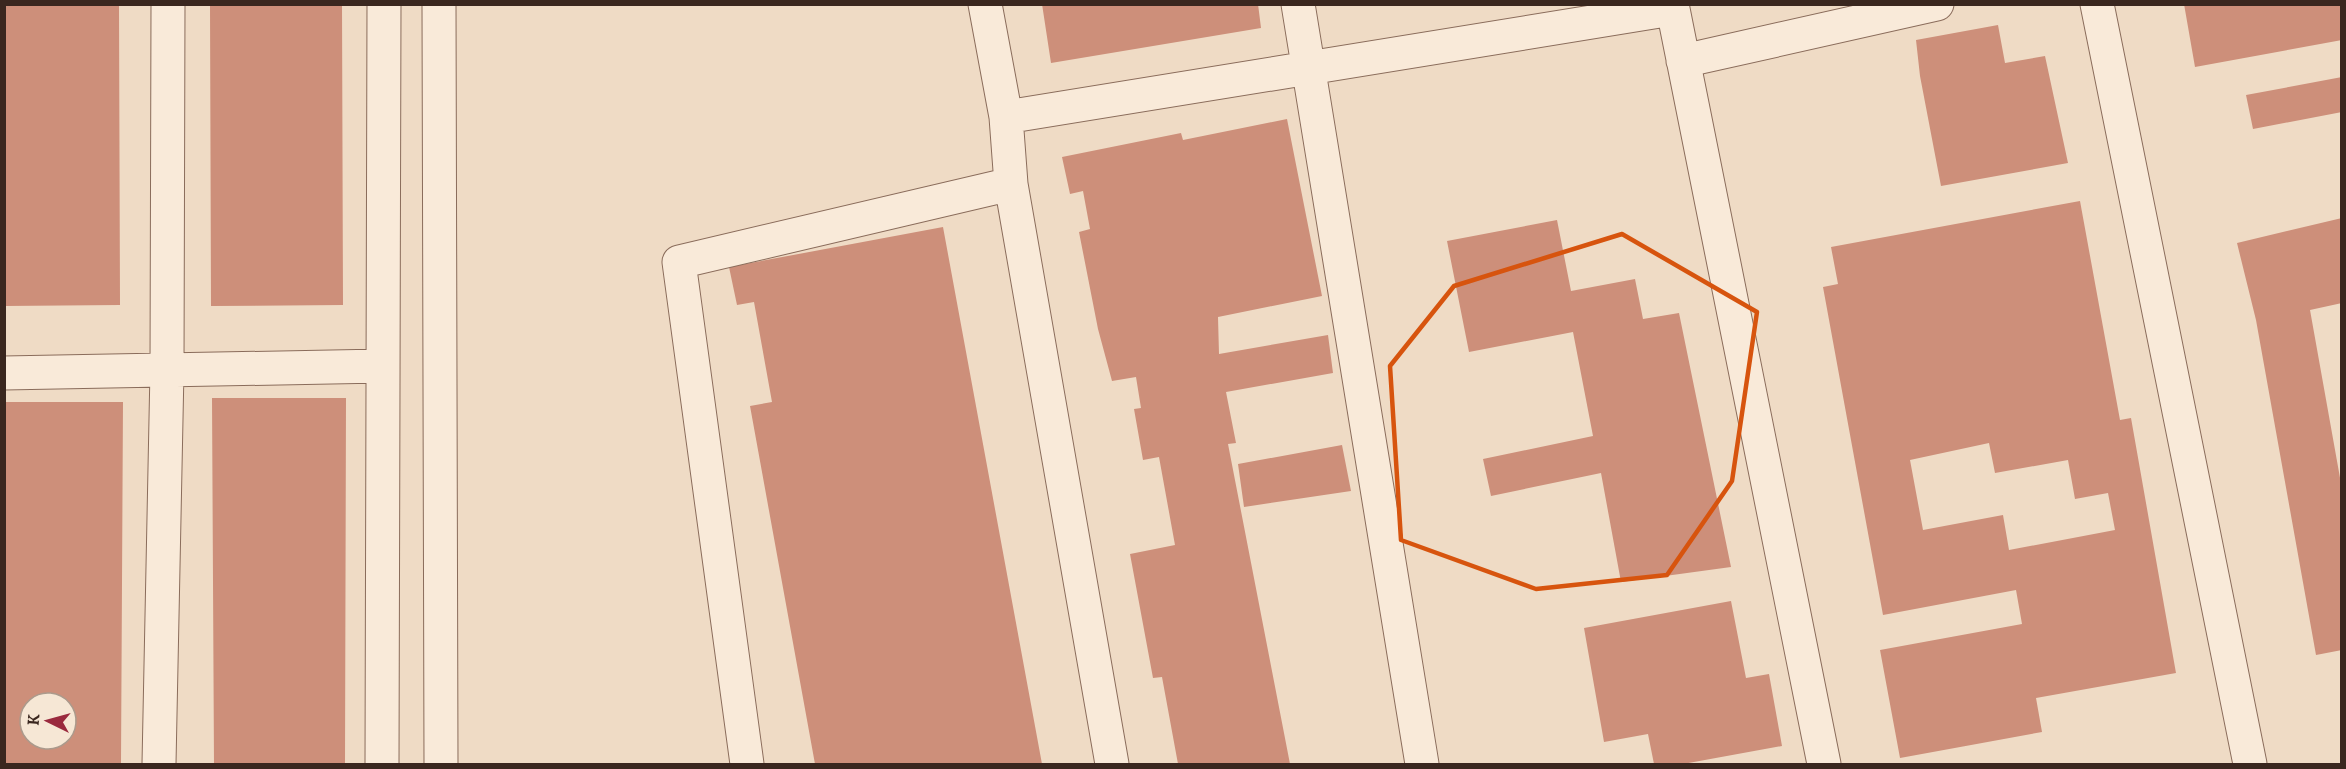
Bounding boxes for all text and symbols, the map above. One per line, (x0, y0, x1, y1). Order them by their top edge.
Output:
north arrow (18, 691, 78, 751)
text: K (23, 713, 44, 726)

